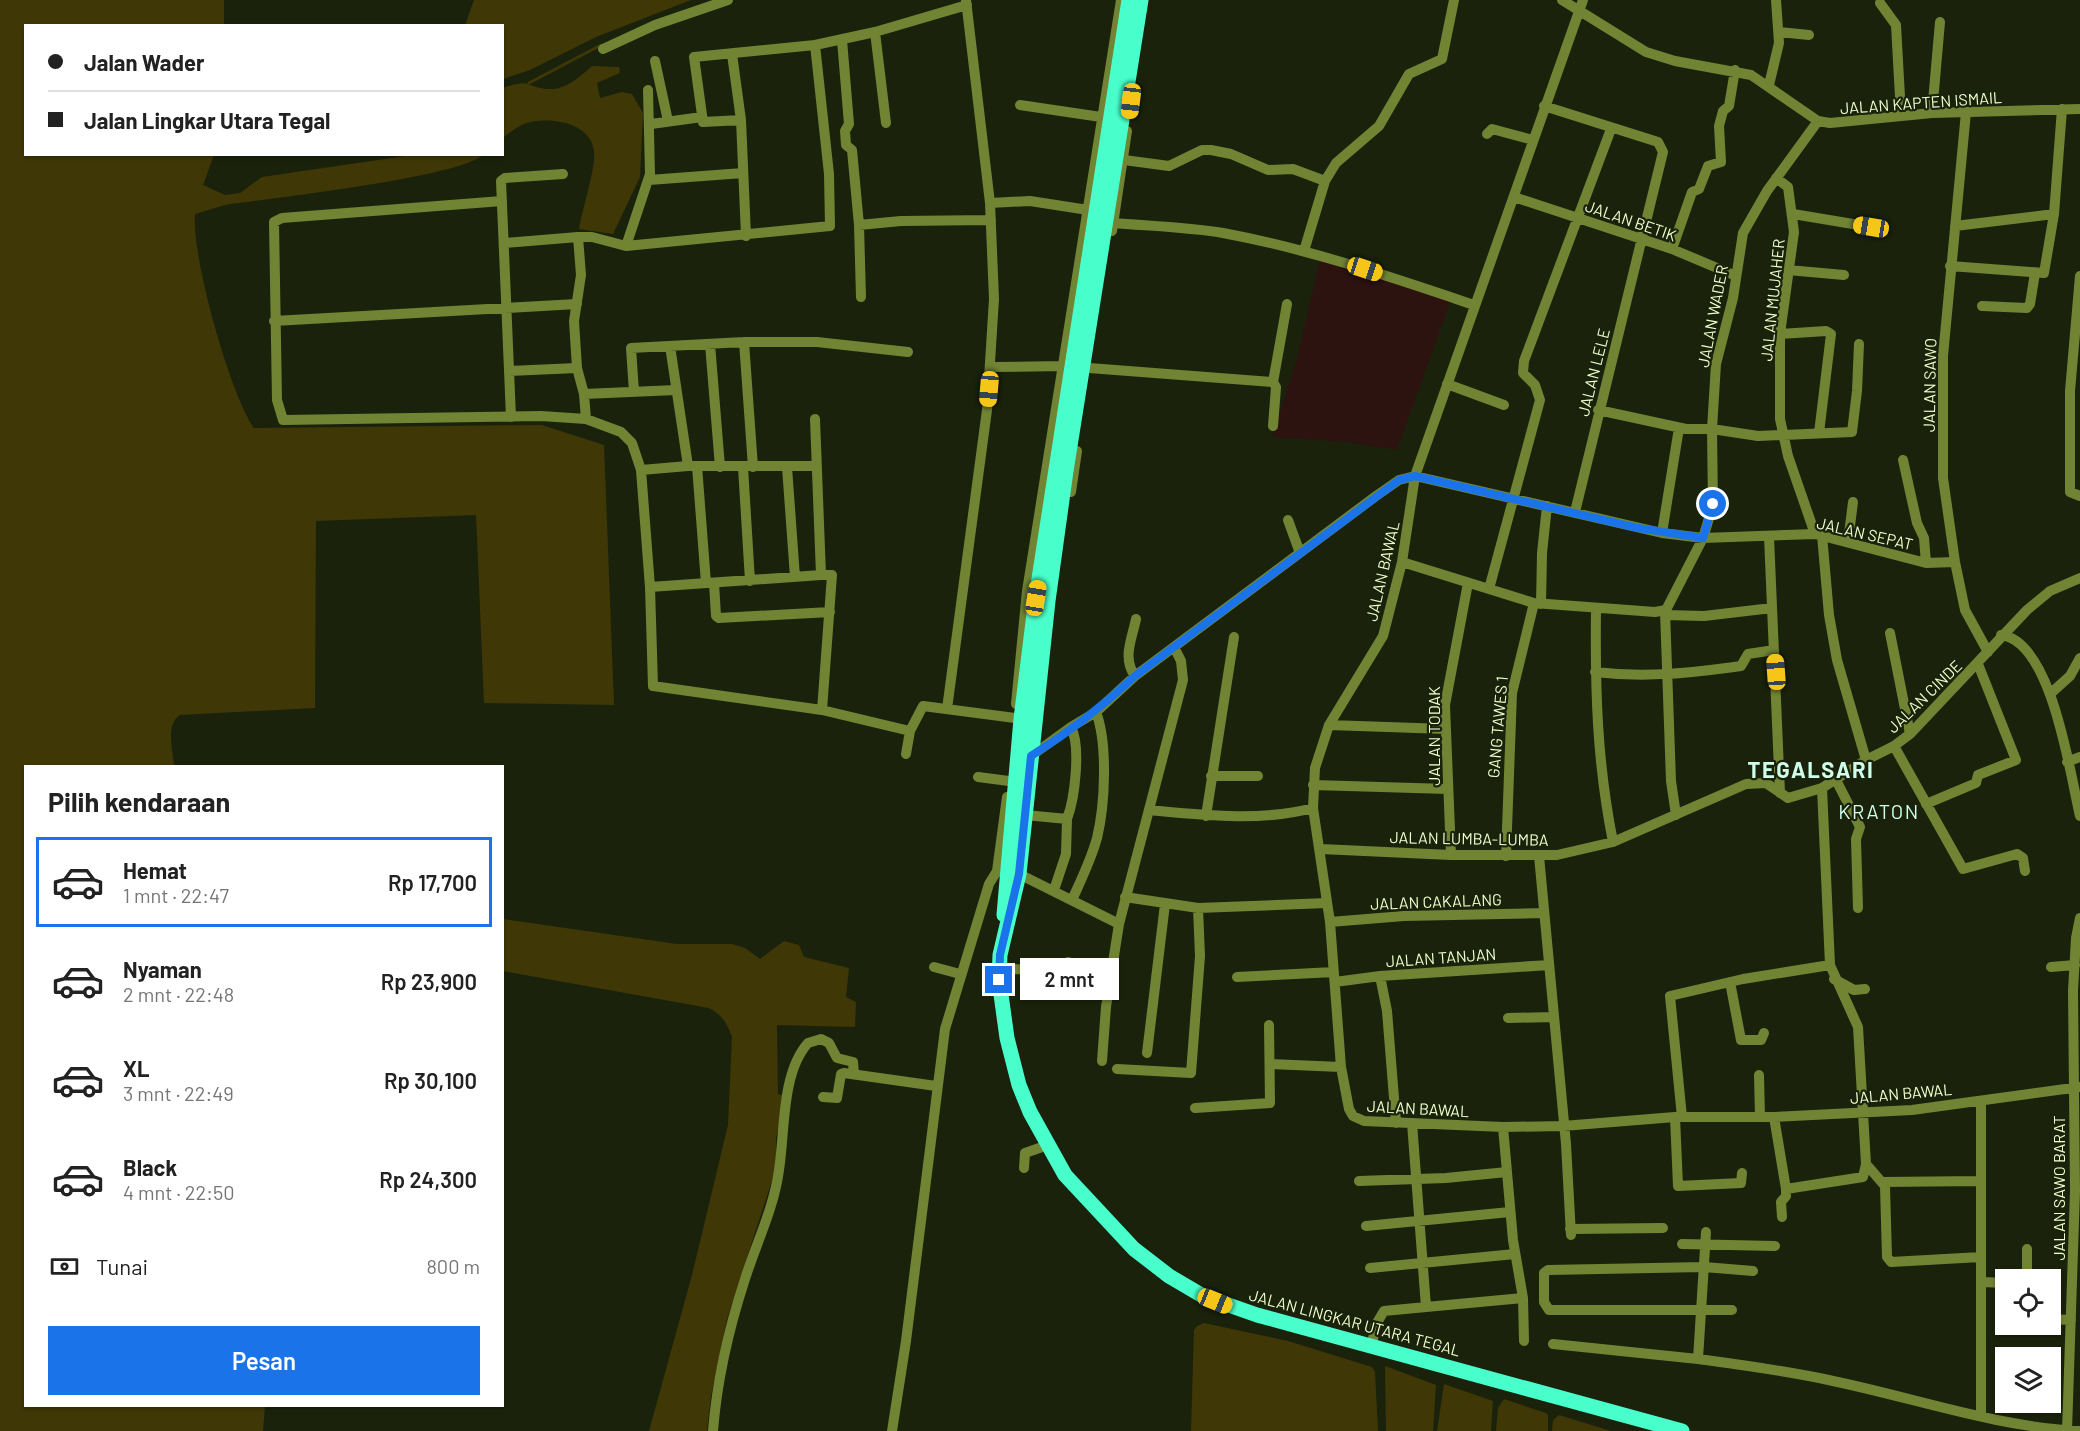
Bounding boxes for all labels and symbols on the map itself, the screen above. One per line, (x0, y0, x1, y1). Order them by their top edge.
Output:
car (1120, 82, 1142, 120)
street label: JALAN KAPTEN ISMAIL (1839, 87, 2003, 117)
street label: JALAN BETIK (1583, 196, 1679, 245)
car (1852, 215, 1890, 239)
street label: JALAN MUJAHER (1756, 238, 1788, 362)
car (1345, 255, 1385, 283)
street label: JALAN WADER (1693, 263, 1731, 369)
street label: JALAN LELE (1573, 326, 1613, 418)
street label: JALAN SAWO (1919, 338, 1939, 432)
car (978, 370, 1000, 408)
route start (1699, 490, 1726, 517)
street label: JALAN SEPAT (1815, 513, 1915, 553)
street label: JALAN BAWAL (1361, 519, 1403, 623)
car (1024, 579, 1048, 617)
car (1766, 653, 1786, 691)
street label: JALAN CINDE (1883, 656, 1965, 736)
street label: GANG TAWES 1 (1483, 675, 1511, 779)
street label: JALAN TODAK (1424, 686, 1443, 786)
district label: TEGALSARI (1748, 756, 1874, 782)
district label: KRATON (1838, 799, 1920, 823)
street label: JALAN LUMBA-LUMBA (1389, 827, 1549, 849)
street label: JALAN CAKALANG (1370, 889, 1502, 913)
street label: JALAN TANJAN (1385, 944, 1497, 970)
callout: 2 mnt (1020, 959, 1119, 1001)
route end (985, 966, 1012, 993)
street label: JALAN BAWAL (1849, 1079, 1953, 1107)
street label: JALAN BAWAL (1366, 1096, 1470, 1120)
street label: JALAN SAWO BARAT (2049, 1116, 2068, 1260)
street label: JALAN LINGKAR UTARA TEGAL (1247, 1285, 1463, 1359)
car (1195, 1286, 1235, 1316)

